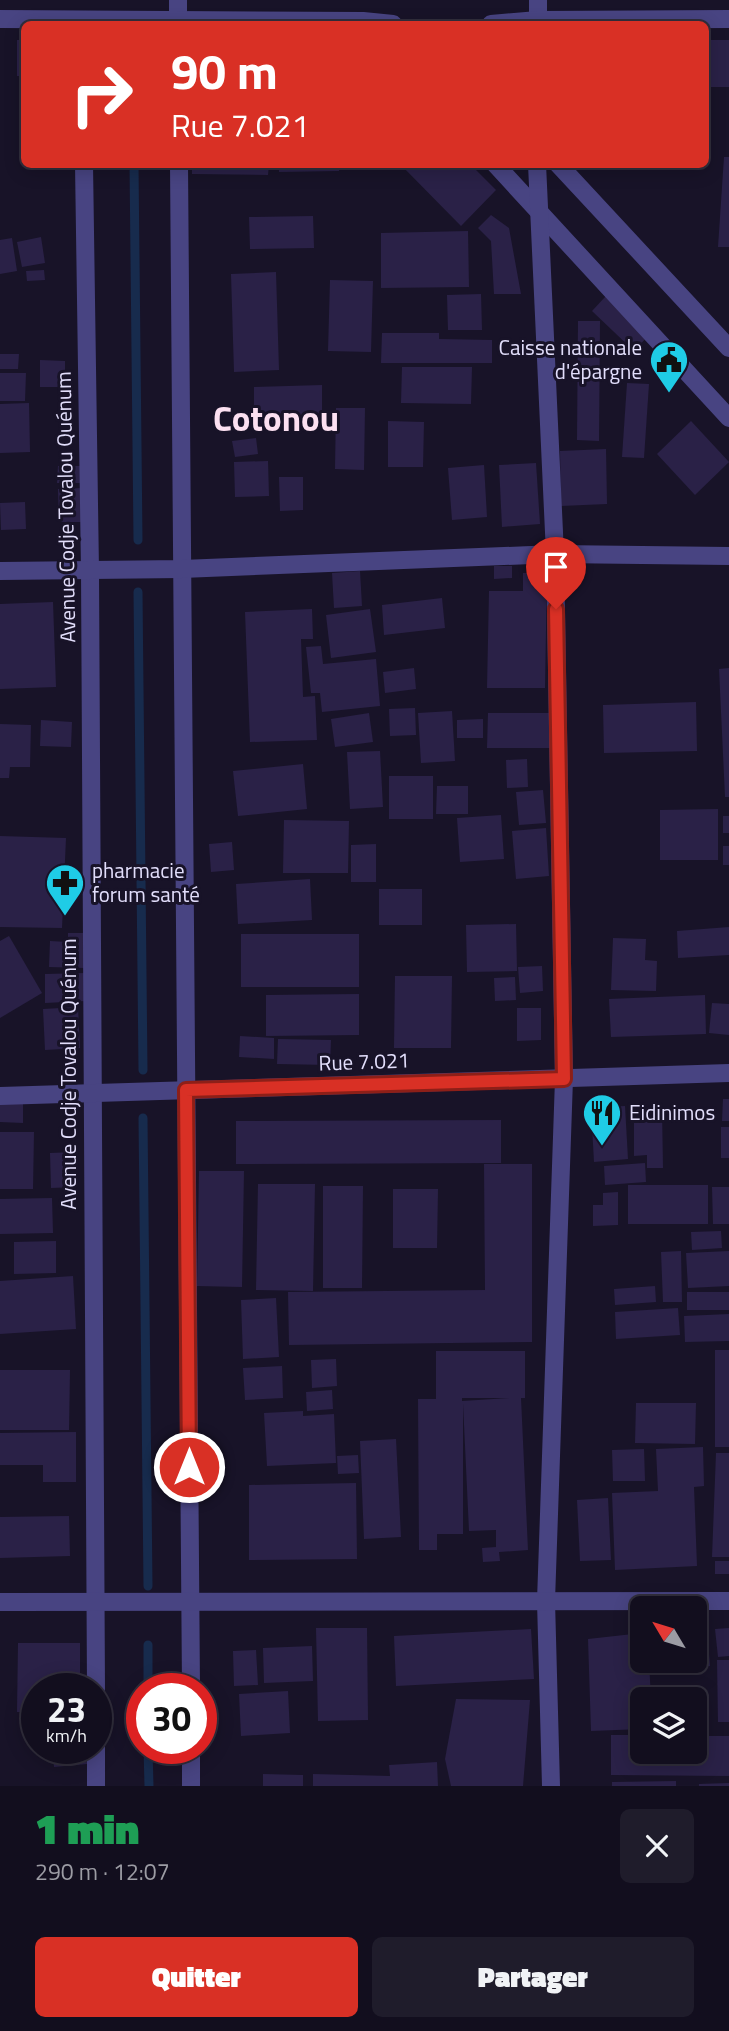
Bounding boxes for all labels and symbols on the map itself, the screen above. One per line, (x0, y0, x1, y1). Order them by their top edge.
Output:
place label: Caisse nationale d'épargne (499, 331, 642, 387)
public building icon: Caisse nationale d'épargne (648, 339, 690, 394)
street label: Avenue Codje Tovalou Quénum (47, 371, 83, 643)
district label: Cotonou (213, 391, 339, 445)
pin (526, 537, 586, 609)
place label: pharmacie forum santé (92, 854, 200, 910)
pharmacy icon: pharmacie forum santé (44, 862, 86, 917)
street label: Avenue Codje Tovalou Quénum (52, 938, 84, 1210)
street label: Rue 7.021 (318, 1043, 410, 1079)
restaurant icon: Eidinimos (581, 1092, 623, 1147)
place label: Eidinimos (629, 1096, 715, 1128)
position arrow (152, 1430, 226, 1504)
north arrow (630, 1596, 707, 1673)
speed limit sign: 30 (126, 1673, 217, 1764)

